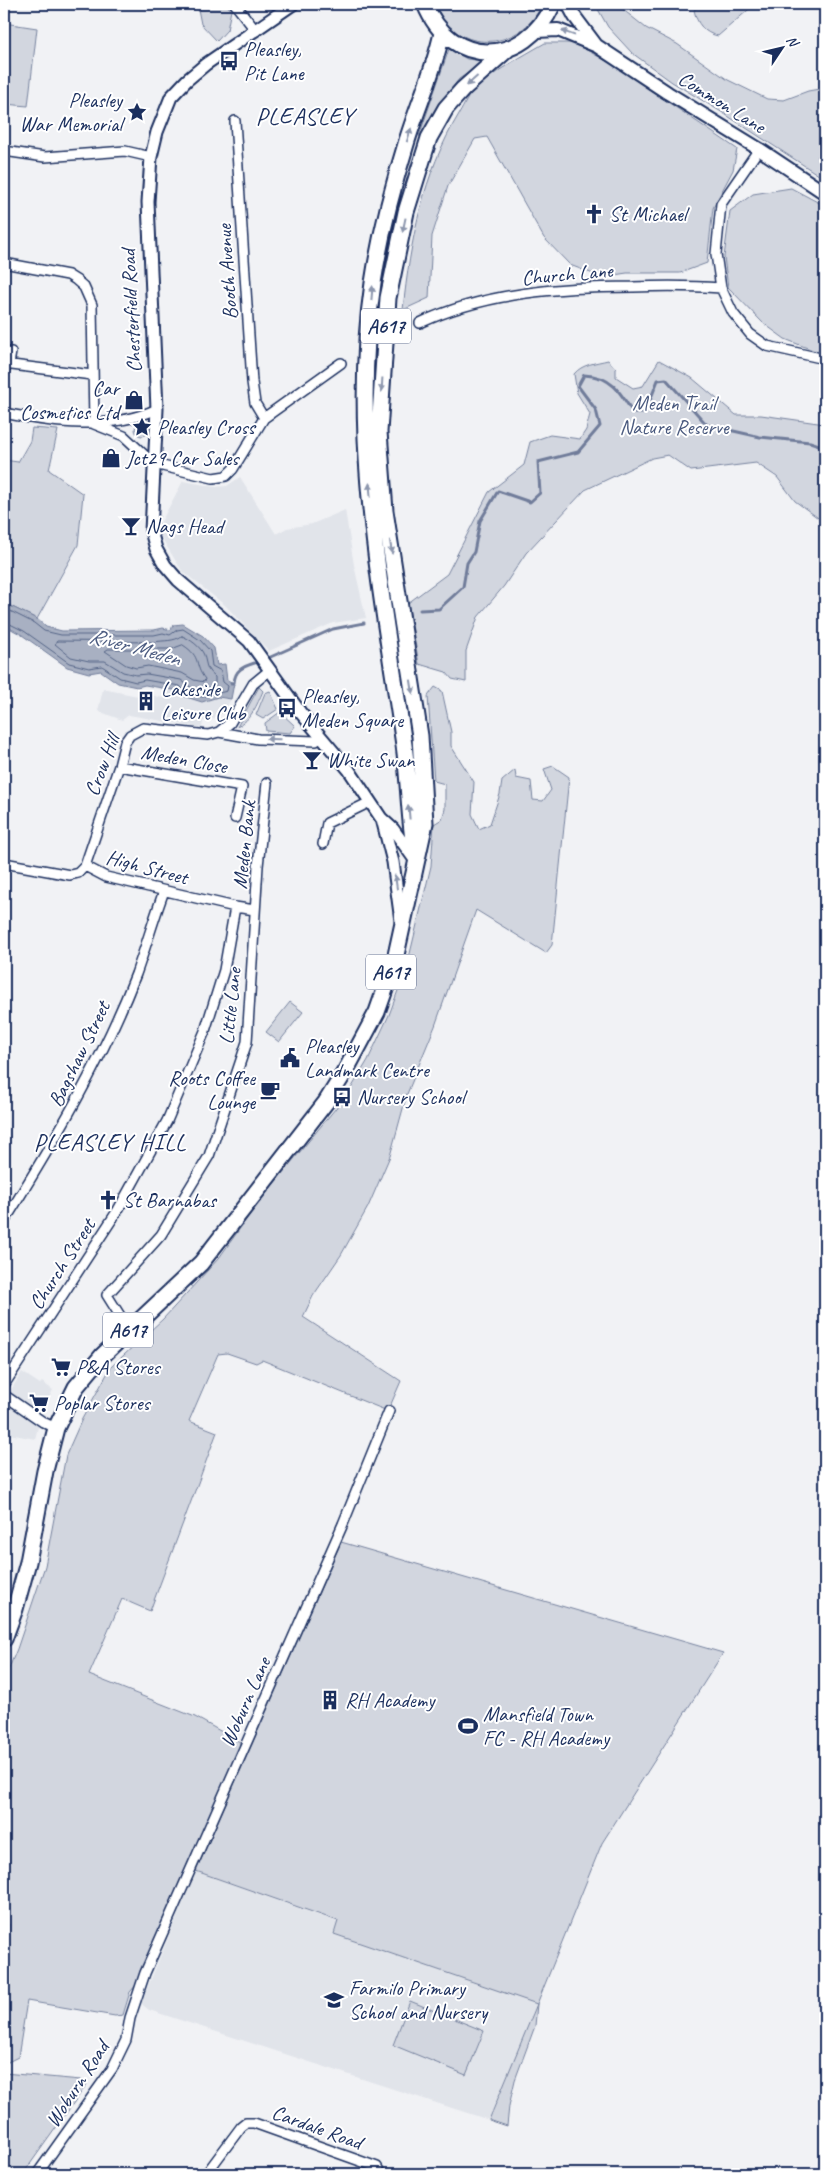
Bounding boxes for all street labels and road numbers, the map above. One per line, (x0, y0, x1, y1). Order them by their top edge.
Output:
street label: Common Lane (674, 65, 772, 140)
street label: Booth Avenue (211, 222, 243, 321)
street label: Chesterfield Road (115, 245, 147, 373)
street label: Church Lane (520, 257, 615, 291)
road number: A617 (361, 308, 411, 344)
street label: Crow Hill (78, 727, 127, 799)
street label: Meden Close (139, 739, 231, 780)
street label: Meden Bank (226, 798, 262, 890)
street label: High Street (103, 844, 193, 891)
road number: A617 (366, 954, 416, 990)
street label: Little Lane (213, 965, 247, 1045)
street label: Bagshaw Street (42, 995, 117, 1111)
street label: Church Street (23, 1212, 102, 1314)
road number: A617 (103, 1312, 153, 1348)
street label: Woburn Lane (214, 1651, 277, 1751)
street label: Woburn Road (40, 2033, 116, 2132)
street label: Cardale Road (268, 2099, 369, 2157)

